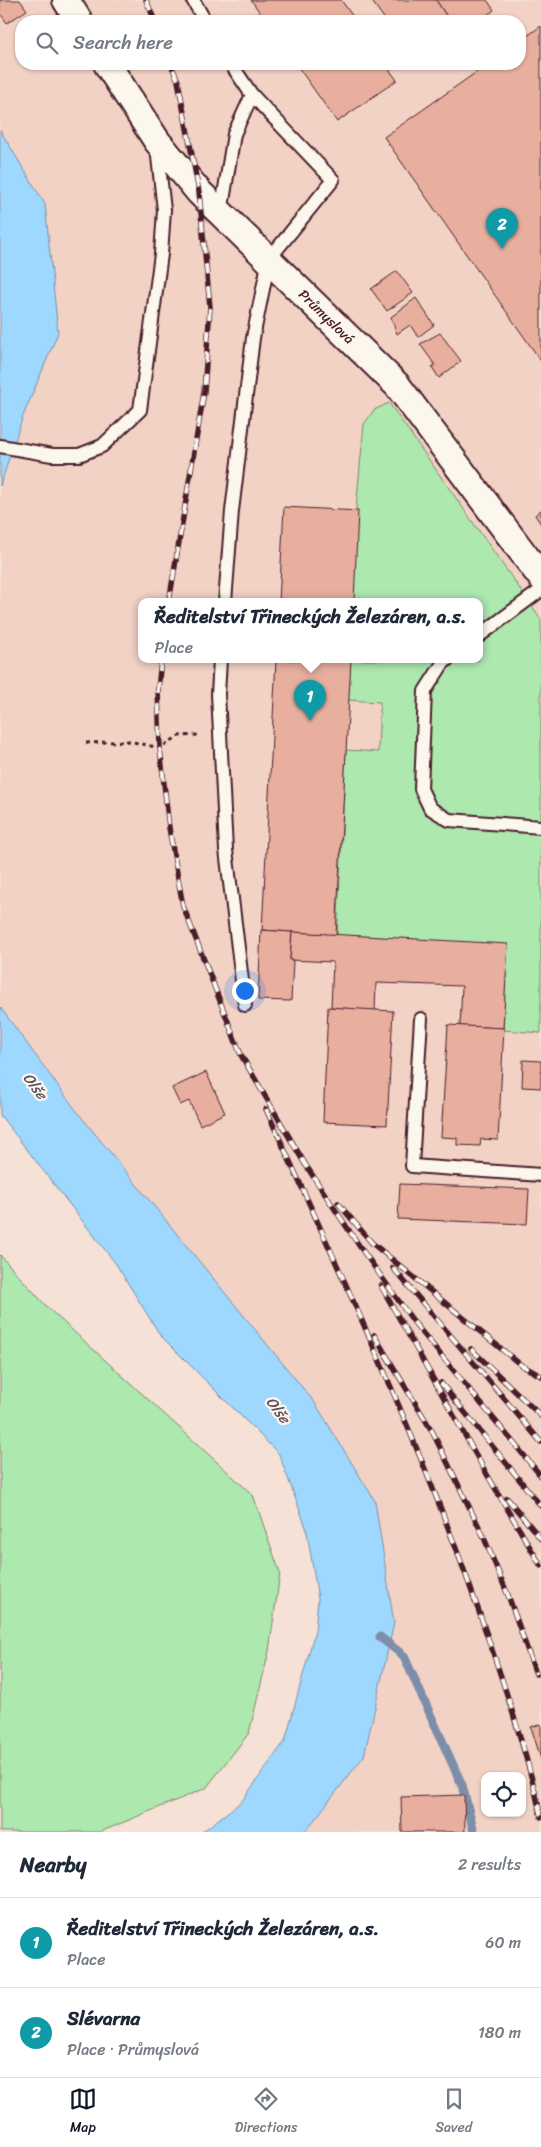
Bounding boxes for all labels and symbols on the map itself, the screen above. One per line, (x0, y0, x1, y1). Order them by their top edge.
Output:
pin: 2 (486, 208, 518, 249)
street label: Průmyslová (292, 283, 360, 350)
pin: 1 (294, 680, 326, 721)
your location (232, 978, 258, 1004)
water label: Olše (16, 1067, 55, 1106)
water label: Olše (259, 1391, 298, 1430)

